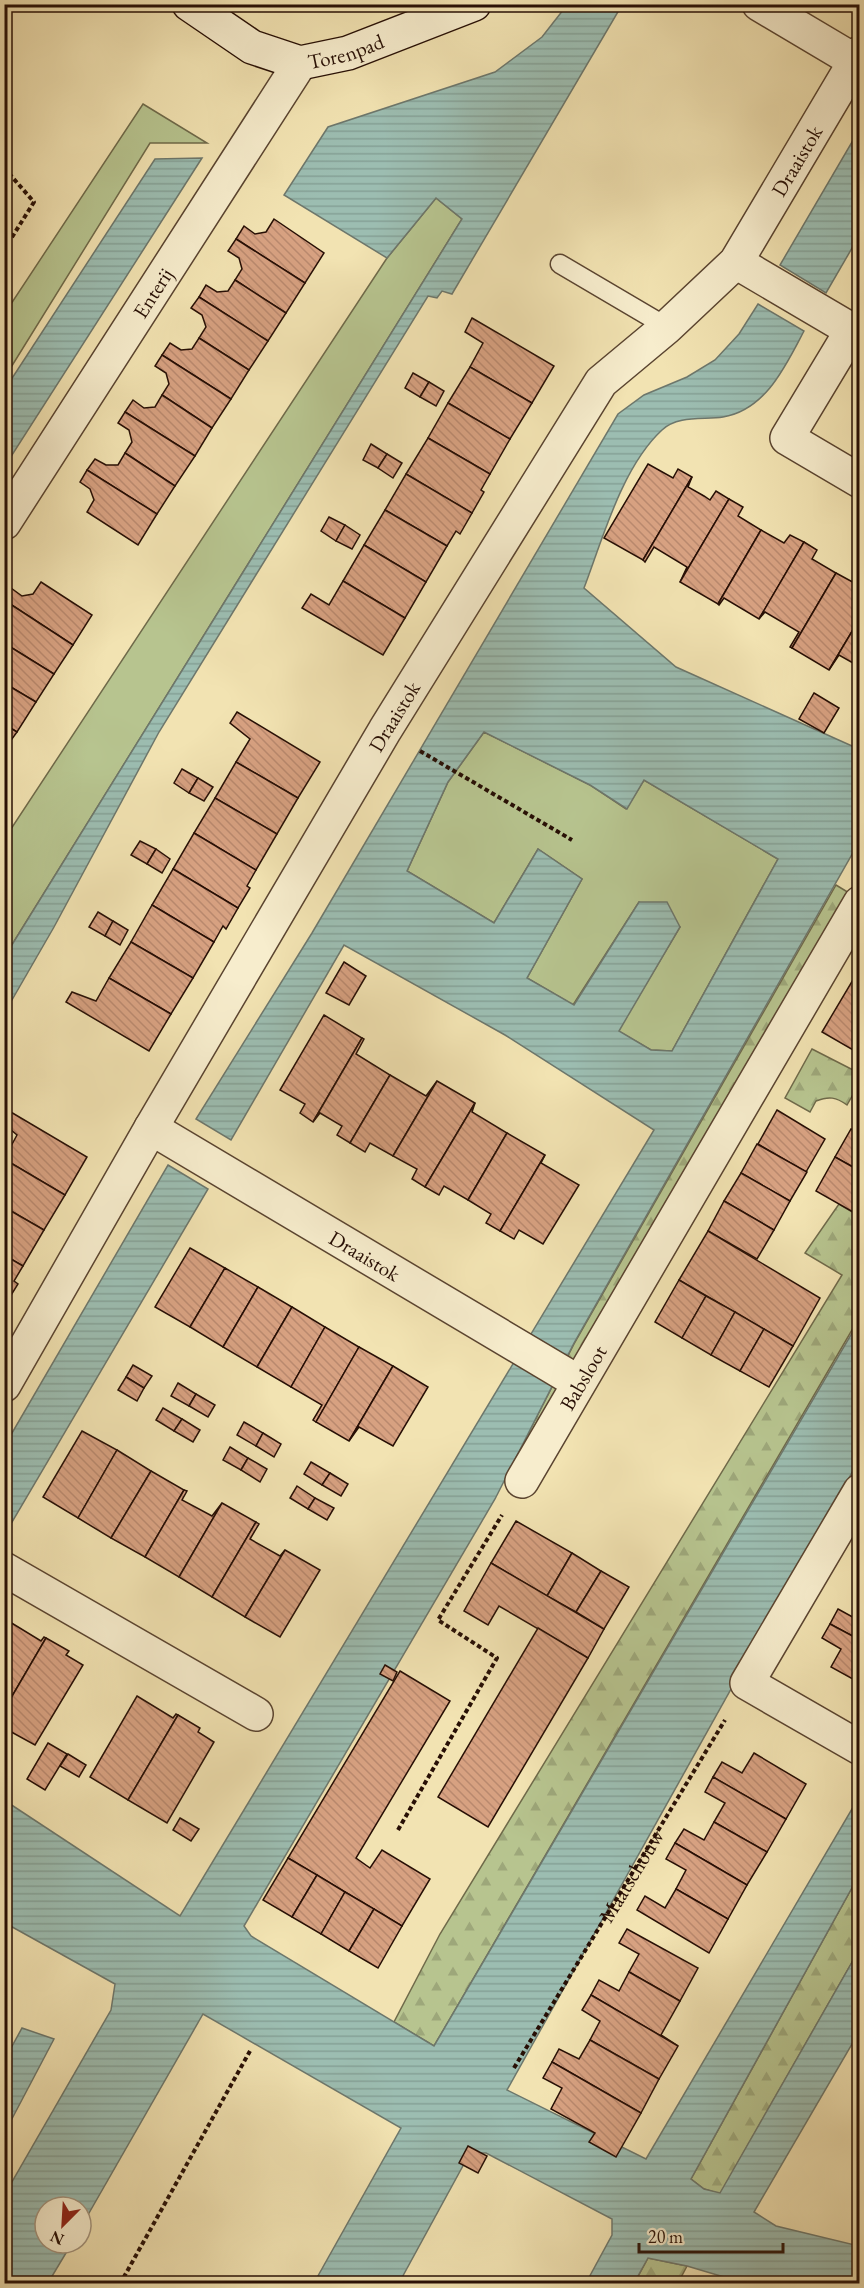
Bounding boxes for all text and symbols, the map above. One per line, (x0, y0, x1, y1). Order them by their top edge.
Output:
street label: Torenpad (305, 27, 388, 75)
street label: Draaistok (765, 119, 828, 201)
street label: Enterij (126, 262, 178, 323)
street label: Draaistok (362, 675, 426, 757)
street label: Draaistok (325, 1224, 406, 1287)
street label: Babsloot (553, 1340, 612, 1415)
street label: Maatschouw (592, 1824, 669, 1927)
north arrow (33, 2195, 93, 2255)
scale bar (639, 2216, 783, 2254)
text: 20 m (648, 2225, 683, 2248)
text: N (47, 2226, 67, 2250)

